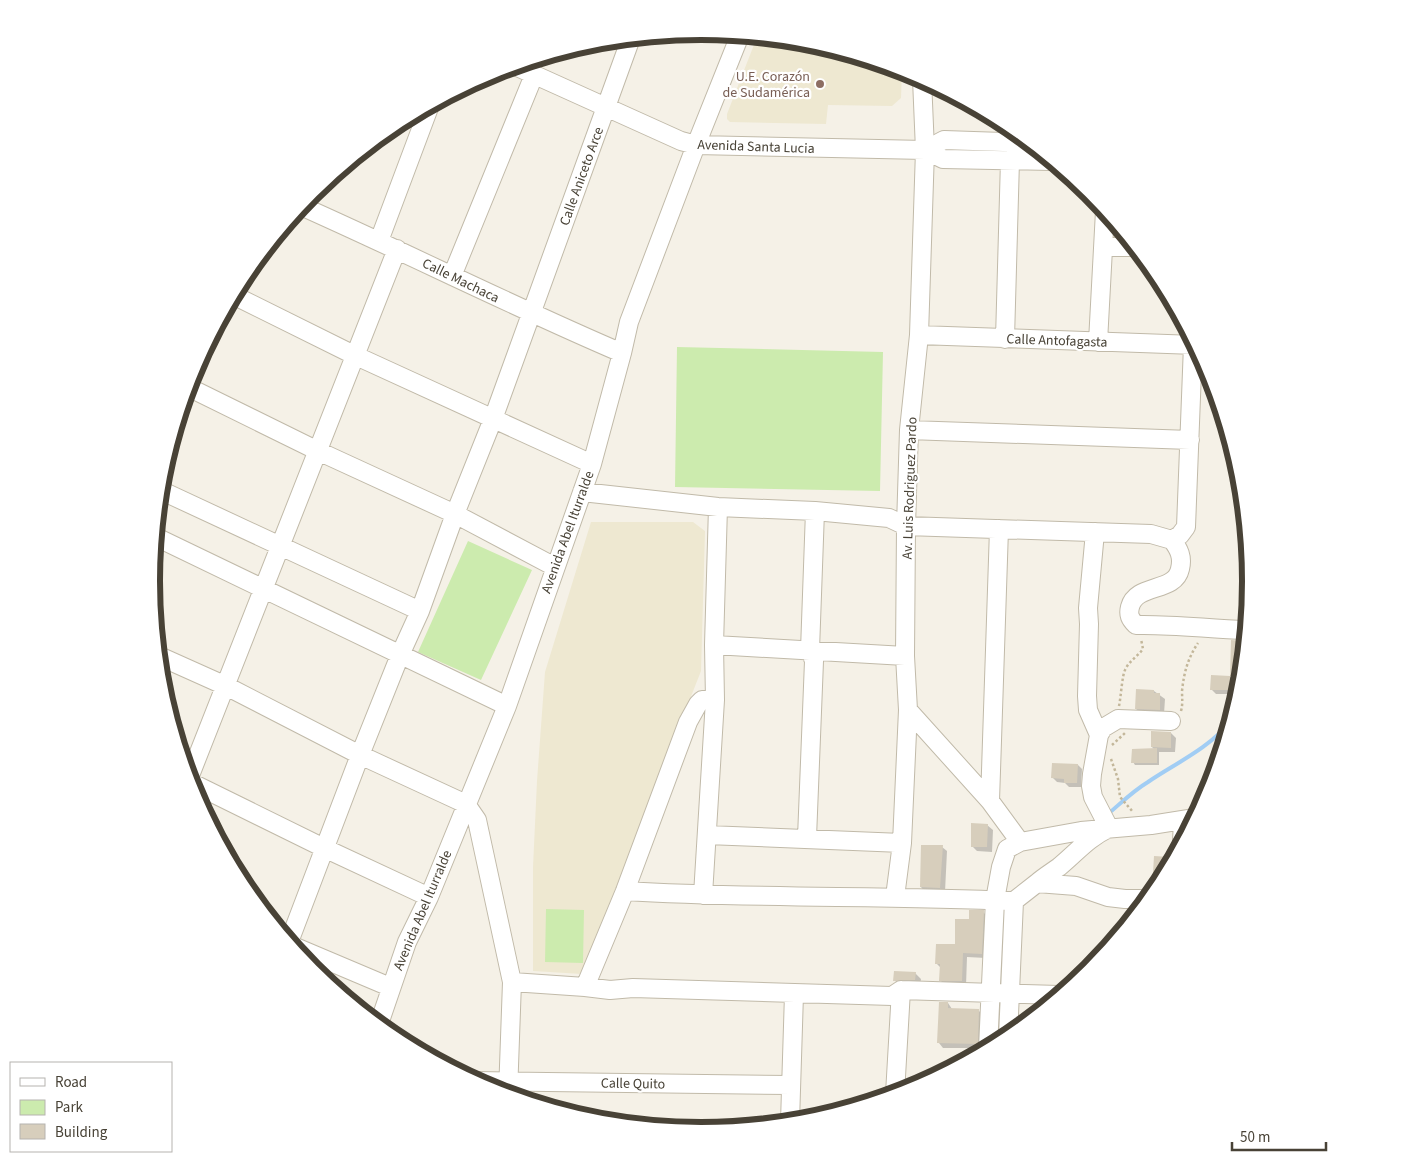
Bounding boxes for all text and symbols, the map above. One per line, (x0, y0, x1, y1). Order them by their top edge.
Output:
place label: U.E. Corazón de Sudamérica (722, 67, 810, 103)
marker: U.E. Corazón de Sudamérica (814, 78, 826, 90)
street label: Calle Aniceto Arce (555, 124, 609, 229)
street label: Avenida Santa Lucia (697, 135, 815, 159)
street label: Calle Machaca (419, 254, 502, 308)
street label: Calle Antofagasta (1006, 329, 1108, 353)
street label: Av. Luis Rodriguez Pardo (898, 416, 922, 560)
street label: Avenida Abel Iturralde (536, 468, 599, 596)
street label: Avenida Abel Iturralde (388, 847, 457, 974)
legend (10, 1062, 172, 1152)
text: Road (55, 1072, 87, 1093)
street label: Calle Quito (601, 1073, 665, 1095)
text: Park (55, 1097, 84, 1118)
scale bar (1232, 1120, 1326, 1152)
text: Building (55, 1122, 108, 1143)
text: 50 m (1240, 1127, 1270, 1148)

